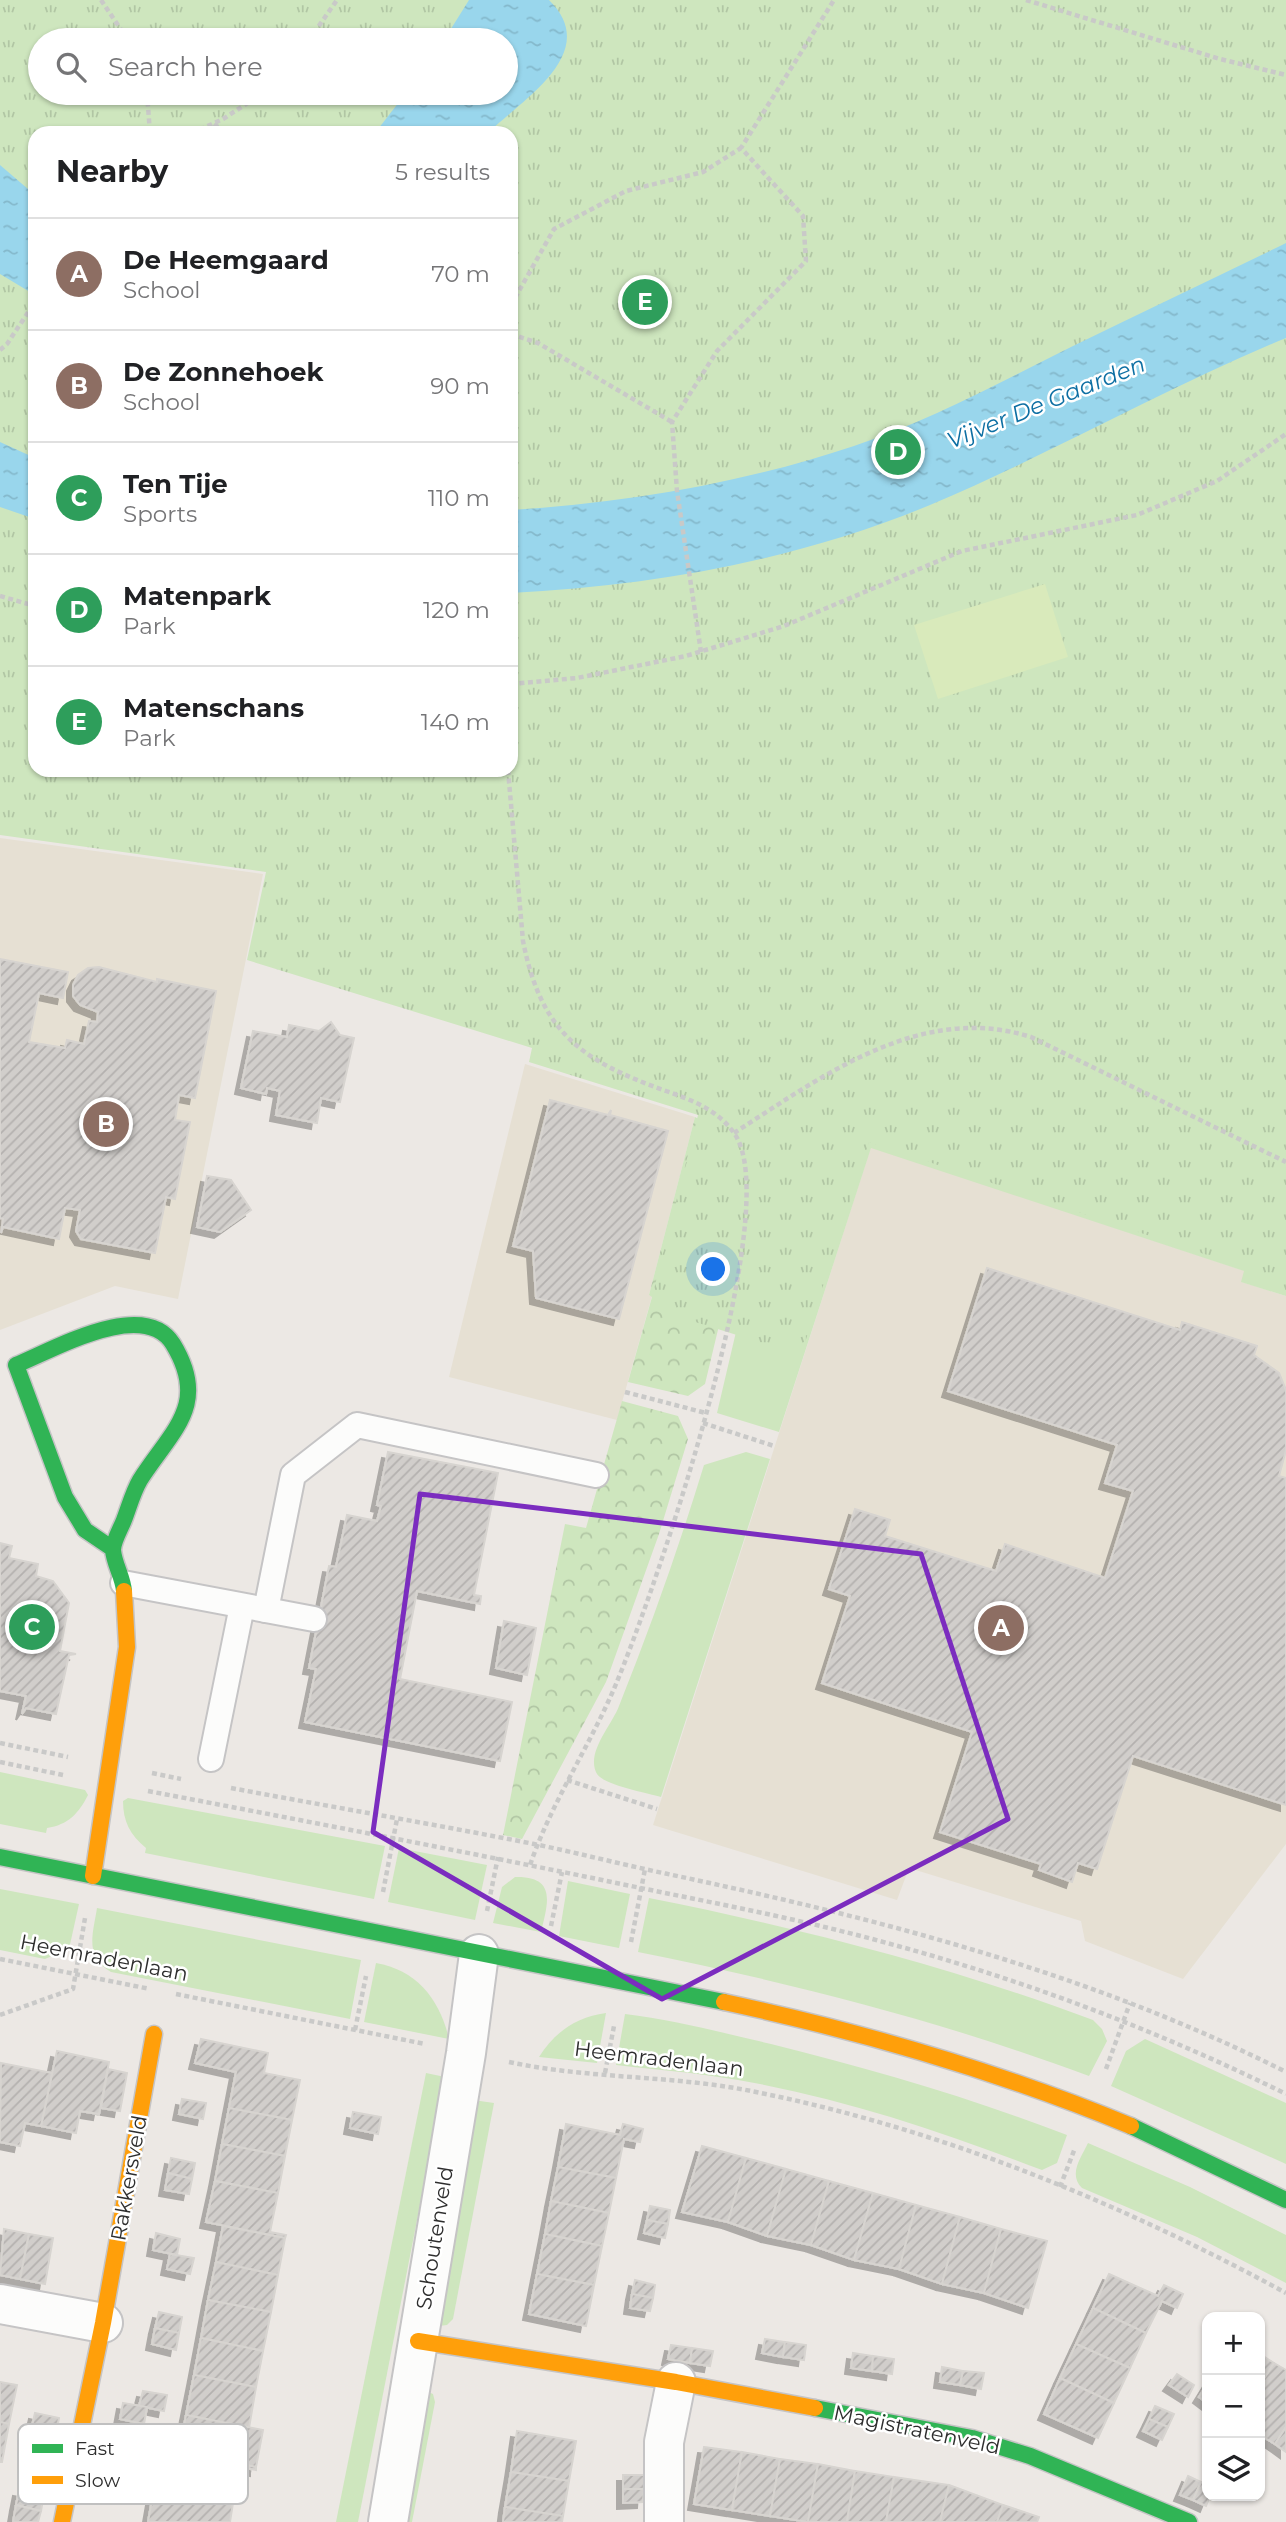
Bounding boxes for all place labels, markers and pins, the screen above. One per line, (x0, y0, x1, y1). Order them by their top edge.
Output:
pin: E (622, 276, 668, 328)
pin: D (875, 426, 921, 478)
pin: B (83, 1098, 129, 1150)
pin: C (9, 1601, 55, 1653)
pin: A (978, 1602, 1024, 1654)

